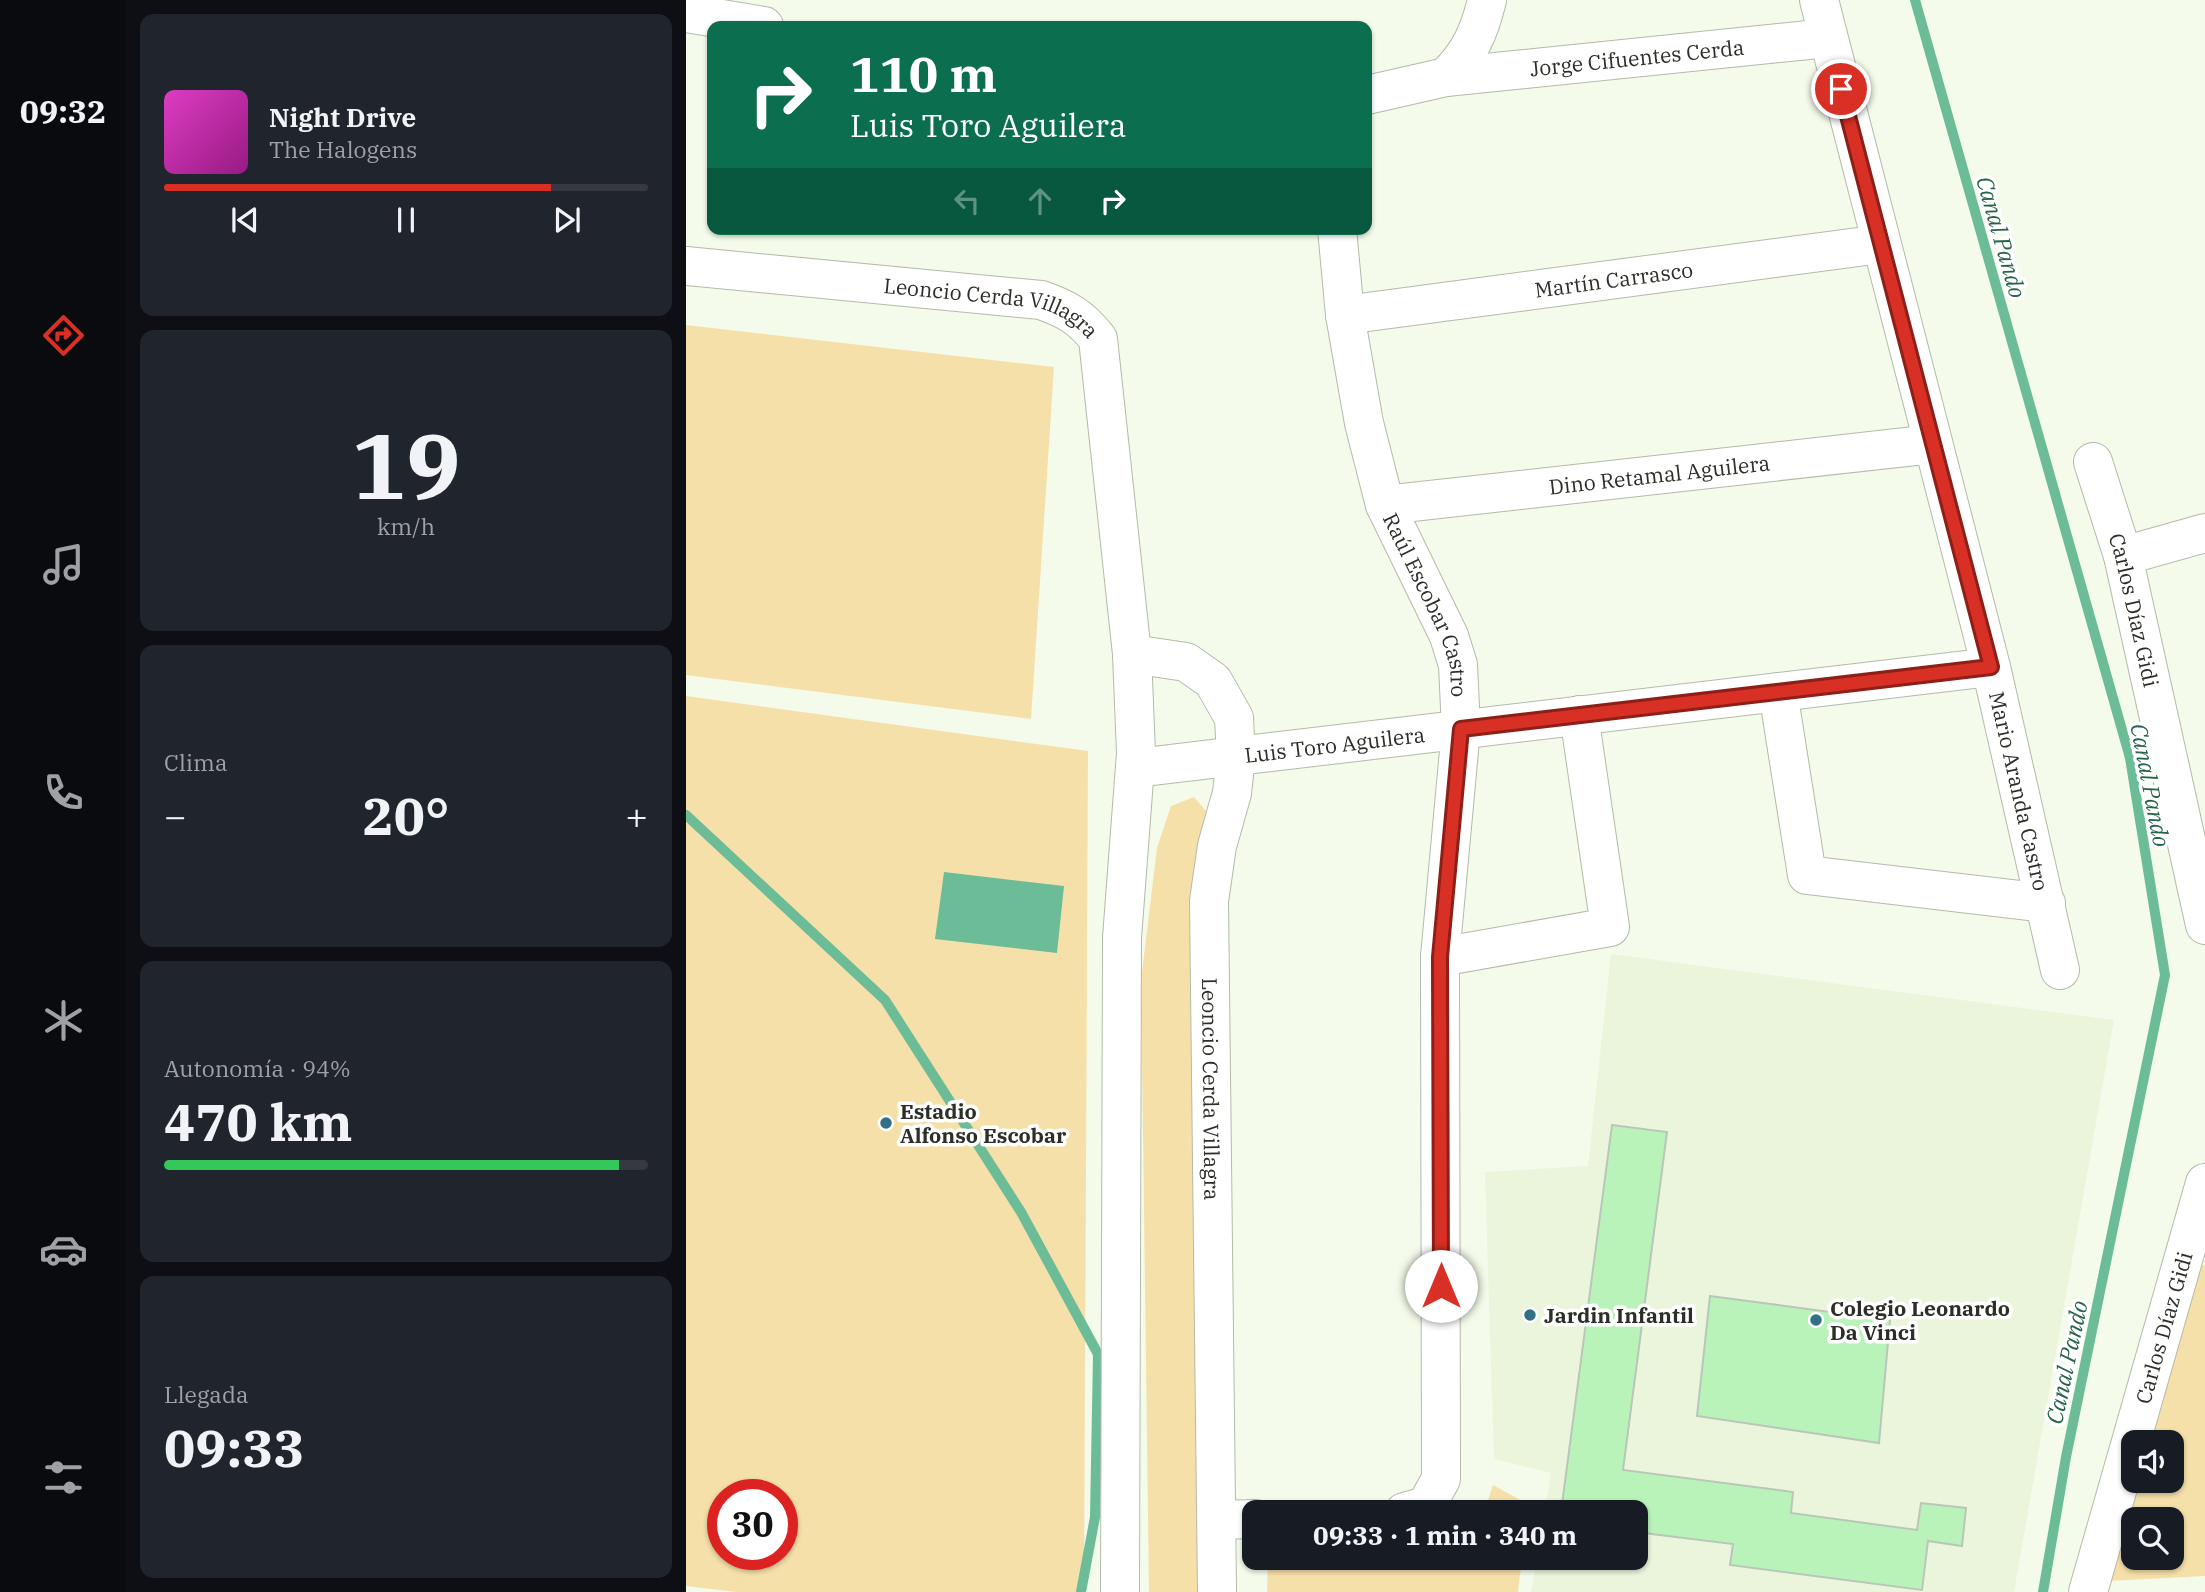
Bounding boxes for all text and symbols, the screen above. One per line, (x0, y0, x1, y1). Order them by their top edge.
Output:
street label: Jorge Cifuentes Cerda (1529, 33, 1745, 82)
text: 110 m (850, 42, 997, 105)
icon: right (735, 49, 826, 140)
pin (1811, 59, 1871, 119)
icon: arrive (1822, 70, 1860, 108)
text: 09:32 (20, 90, 106, 132)
text: Night Drive (269, 100, 416, 134)
text: Luis Toro Aguilera (850, 104, 1126, 146)
text: The Halogens (269, 134, 417, 164)
water label: Canal Pando (1970, 173, 2034, 301)
icon: left (948, 182, 986, 220)
icon: ahead (1021, 182, 1059, 220)
icon: right (1094, 182, 1132, 220)
icon: previous (226, 201, 264, 239)
icon: pause (387, 201, 425, 239)
icon: next (548, 201, 586, 239)
street label: Martín Carrasco (1533, 255, 1694, 304)
street label: Leoncio Cerda Villagra (882, 271, 1105, 344)
icon: directions (39, 311, 88, 360)
text: 19 (351, 406, 461, 524)
street label: Dino Retamal Aguilera (1547, 448, 1771, 501)
street label: Raúl Escobar Castro (1377, 508, 1473, 698)
text: km/h (377, 511, 435, 541)
street label: Carlos Díaz Gidi (2103, 530, 2166, 690)
icon: music (39, 540, 88, 589)
street label: Mario Aranda Castro (1983, 689, 2056, 893)
street label: Luis Toro Aguilera (1243, 720, 1426, 769)
water label: Canal Pando (2124, 721, 2178, 849)
text: Clima (164, 747, 228, 777)
icon: phone (39, 768, 88, 817)
text: 20° (363, 782, 449, 849)
text: − (164, 791, 187, 840)
text: + (625, 791, 648, 840)
street label: Leoncio Cerda Villagra (1196, 977, 1226, 1200)
icon: climate (39, 996, 88, 1045)
text: Autonomía · 94% (164, 1053, 351, 1083)
text: 470 km (164, 1088, 353, 1155)
place label: Estadio Alfonso Escobar (900, 1097, 1067, 1149)
marker: Estadio Alfonso Escobar (878, 1115, 894, 1131)
icon: car (39, 1225, 88, 1274)
street label: Carlos Díaz Gidi (2129, 1248, 2199, 1407)
position arrow (1404, 1249, 1478, 1323)
place label: Colegio Leonardo Da Vinci (1830, 1294, 2010, 1346)
water label: Canal Pando (2038, 1298, 2094, 1426)
place label: Jardin Infantil (1544, 1301, 1694, 1329)
marker: Jardin Infantil (1522, 1307, 1538, 1323)
marker: Colegio Leonardo Da Vinci (1808, 1312, 1824, 1328)
text: Llegada (164, 1379, 248, 1409)
text: 09:33 (164, 1414, 305, 1481)
map controls (2121, 1430, 2184, 1570)
button: sound (2121, 1430, 2184, 1493)
icon: filters (39, 1453, 88, 1502)
speed limit sign: 30 (707, 1479, 798, 1570)
button: search (2121, 1507, 2184, 1570)
text: 09:33 · 1 min · 340 m (1313, 1518, 1577, 1552)

